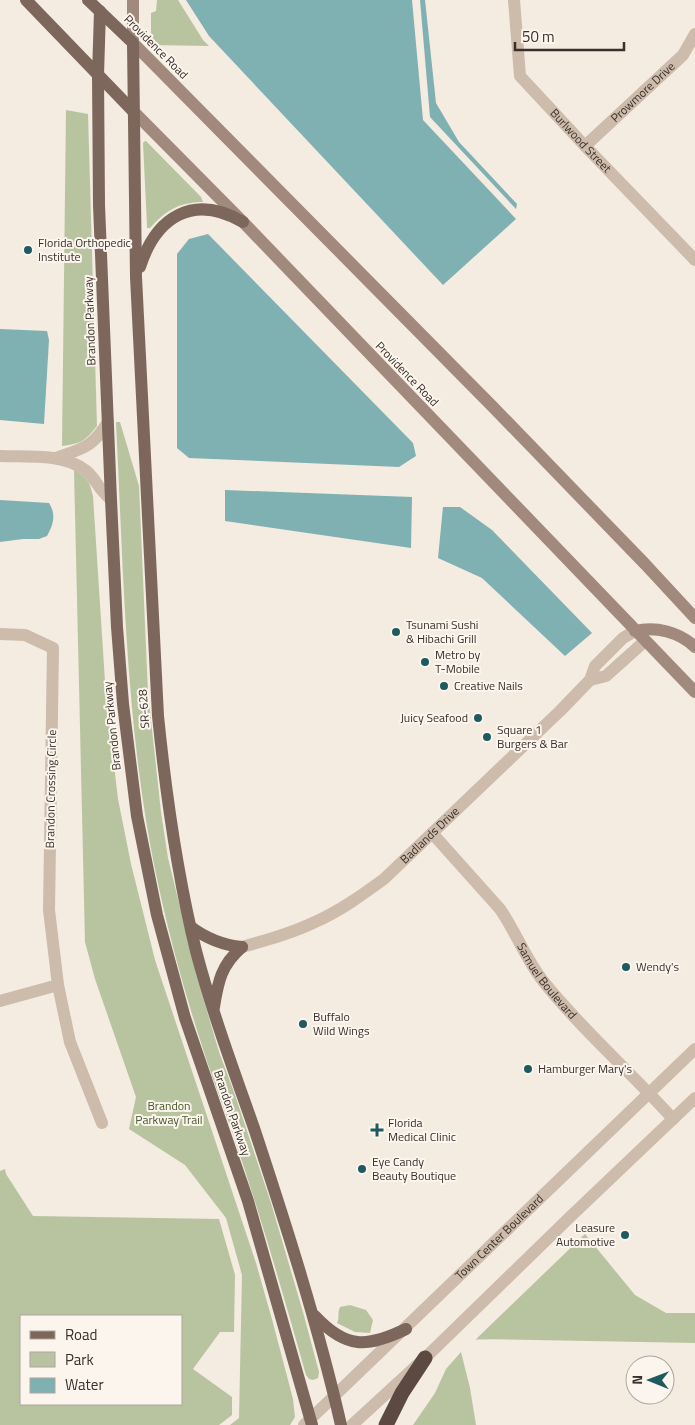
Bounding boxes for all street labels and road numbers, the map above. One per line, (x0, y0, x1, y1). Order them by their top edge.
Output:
street label: Providence Road (120, 10, 193, 83)
street label: Prowmore Drive (606, 57, 679, 127)
street label: Burlwood Street (546, 104, 617, 178)
street label: Brandon Parkway (78, 276, 101, 366)
street label: Providence Road (371, 337, 444, 411)
street label: Brandon Parkway (97, 680, 126, 772)
street label: SR-628 (133, 689, 154, 729)
street label: Brandon Crossing Circle (40, 729, 61, 849)
street label: Badlands Drive (395, 802, 463, 868)
street label: Samuel Boulevard (512, 939, 582, 1023)
street label: Brandon Parkway (209, 1067, 256, 1158)
street label: Town Center Boulevard (450, 1190, 548, 1284)

